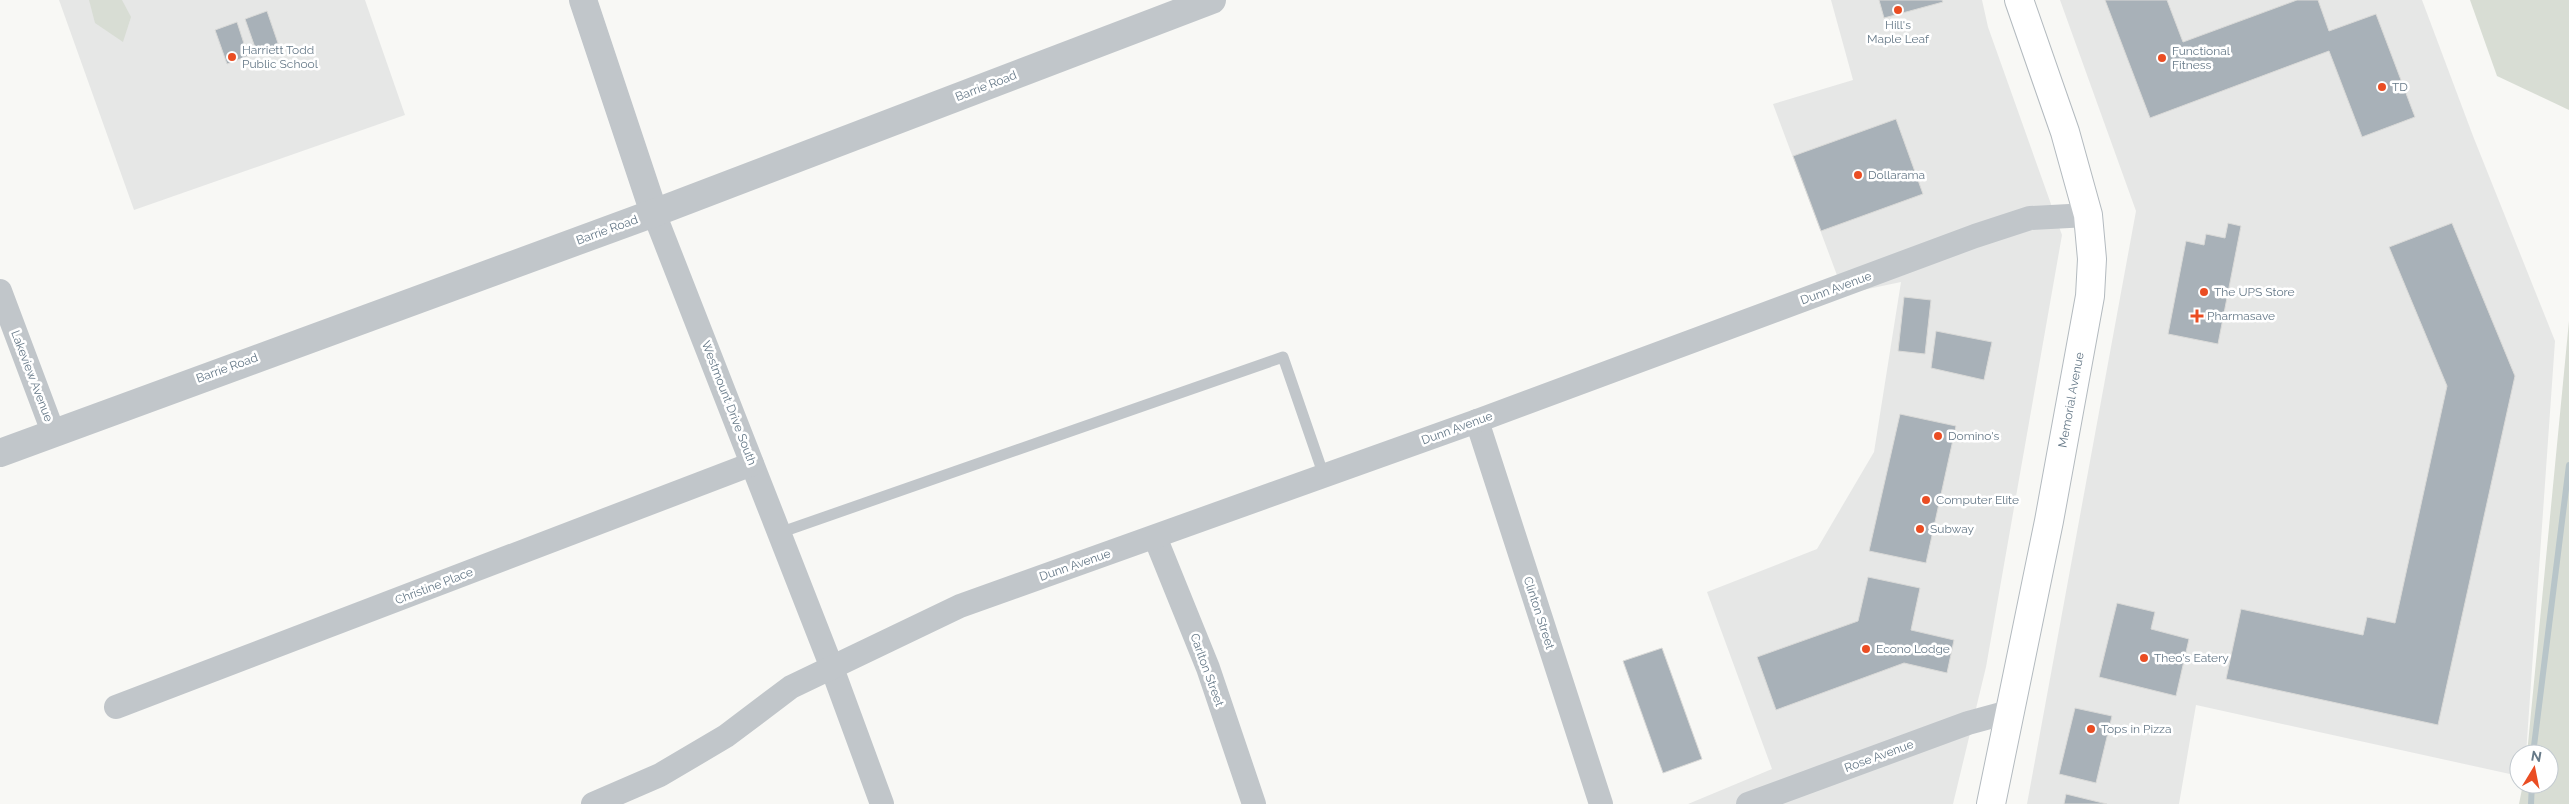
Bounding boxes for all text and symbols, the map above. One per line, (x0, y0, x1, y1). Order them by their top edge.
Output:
marker: Hill's Maple Leaf (1892, 4, 1904, 16)
place label: Hill's Maple Leaf (1867, 18, 1930, 46)
place label: Harriett Todd Public School (242, 43, 319, 71)
place label: Functional Fitness (2172, 44, 2231, 72)
marker: Harriett Todd Public School (226, 51, 238, 63)
marker: Functional Fitness (2156, 52, 2168, 64)
street label: Barrie Road (953, 68, 1019, 104)
place label: TD (2392, 80, 2408, 94)
marker: TD (2376, 81, 2388, 93)
place label: Dollarama (1868, 168, 1925, 182)
marker: Dollarama (1852, 169, 1864, 181)
street label: Barrie Road (574, 212, 640, 248)
street label: Dunn Avenue (1799, 269, 1873, 307)
place label: The UPS Store (2214, 285, 2295, 299)
marker: The UPS Store (2198, 286, 2210, 298)
place label: Pharmasave (2207, 309, 2275, 323)
marker: Pharmasave (2191, 310, 2203, 322)
street label: Lakeview Avenue (8, 328, 56, 424)
street label: Westmount Drive South (699, 339, 759, 467)
street label: Barrie Road (194, 350, 260, 386)
street label: Memorial Avenue (2056, 351, 2087, 449)
street label: Dunn Avenue (1420, 409, 1494, 447)
place label: Domino's (1948, 429, 2000, 443)
marker: Domino's (1932, 430, 1944, 442)
place label: Computer Elite (1936, 493, 2019, 507)
marker: Computer Elite (1920, 494, 1932, 506)
place label: Subway (1930, 522, 1975, 536)
marker: Subway (1914, 523, 1926, 535)
street label: Dunn Avenue (1038, 546, 1112, 584)
street label: Christine Place (393, 565, 475, 607)
street label: Clinton Street (1521, 575, 1557, 651)
street label: Carlton Street (1187, 632, 1227, 708)
place label: Econo Lodge (1876, 642, 1950, 656)
marker: Econo Lodge (1860, 643, 1872, 655)
place label: Theo's Eatery (2154, 651, 2229, 665)
marker: Theo's Eatery (2138, 652, 2150, 664)
place label: Tops in Pizza (2101, 722, 2171, 736)
marker: Tops in Pizza (2085, 723, 2097, 735)
street label: Rose Avenue (1843, 737, 1915, 775)
north arrow (2509, 744, 2559, 794)
text: N (2530, 747, 2543, 765)

